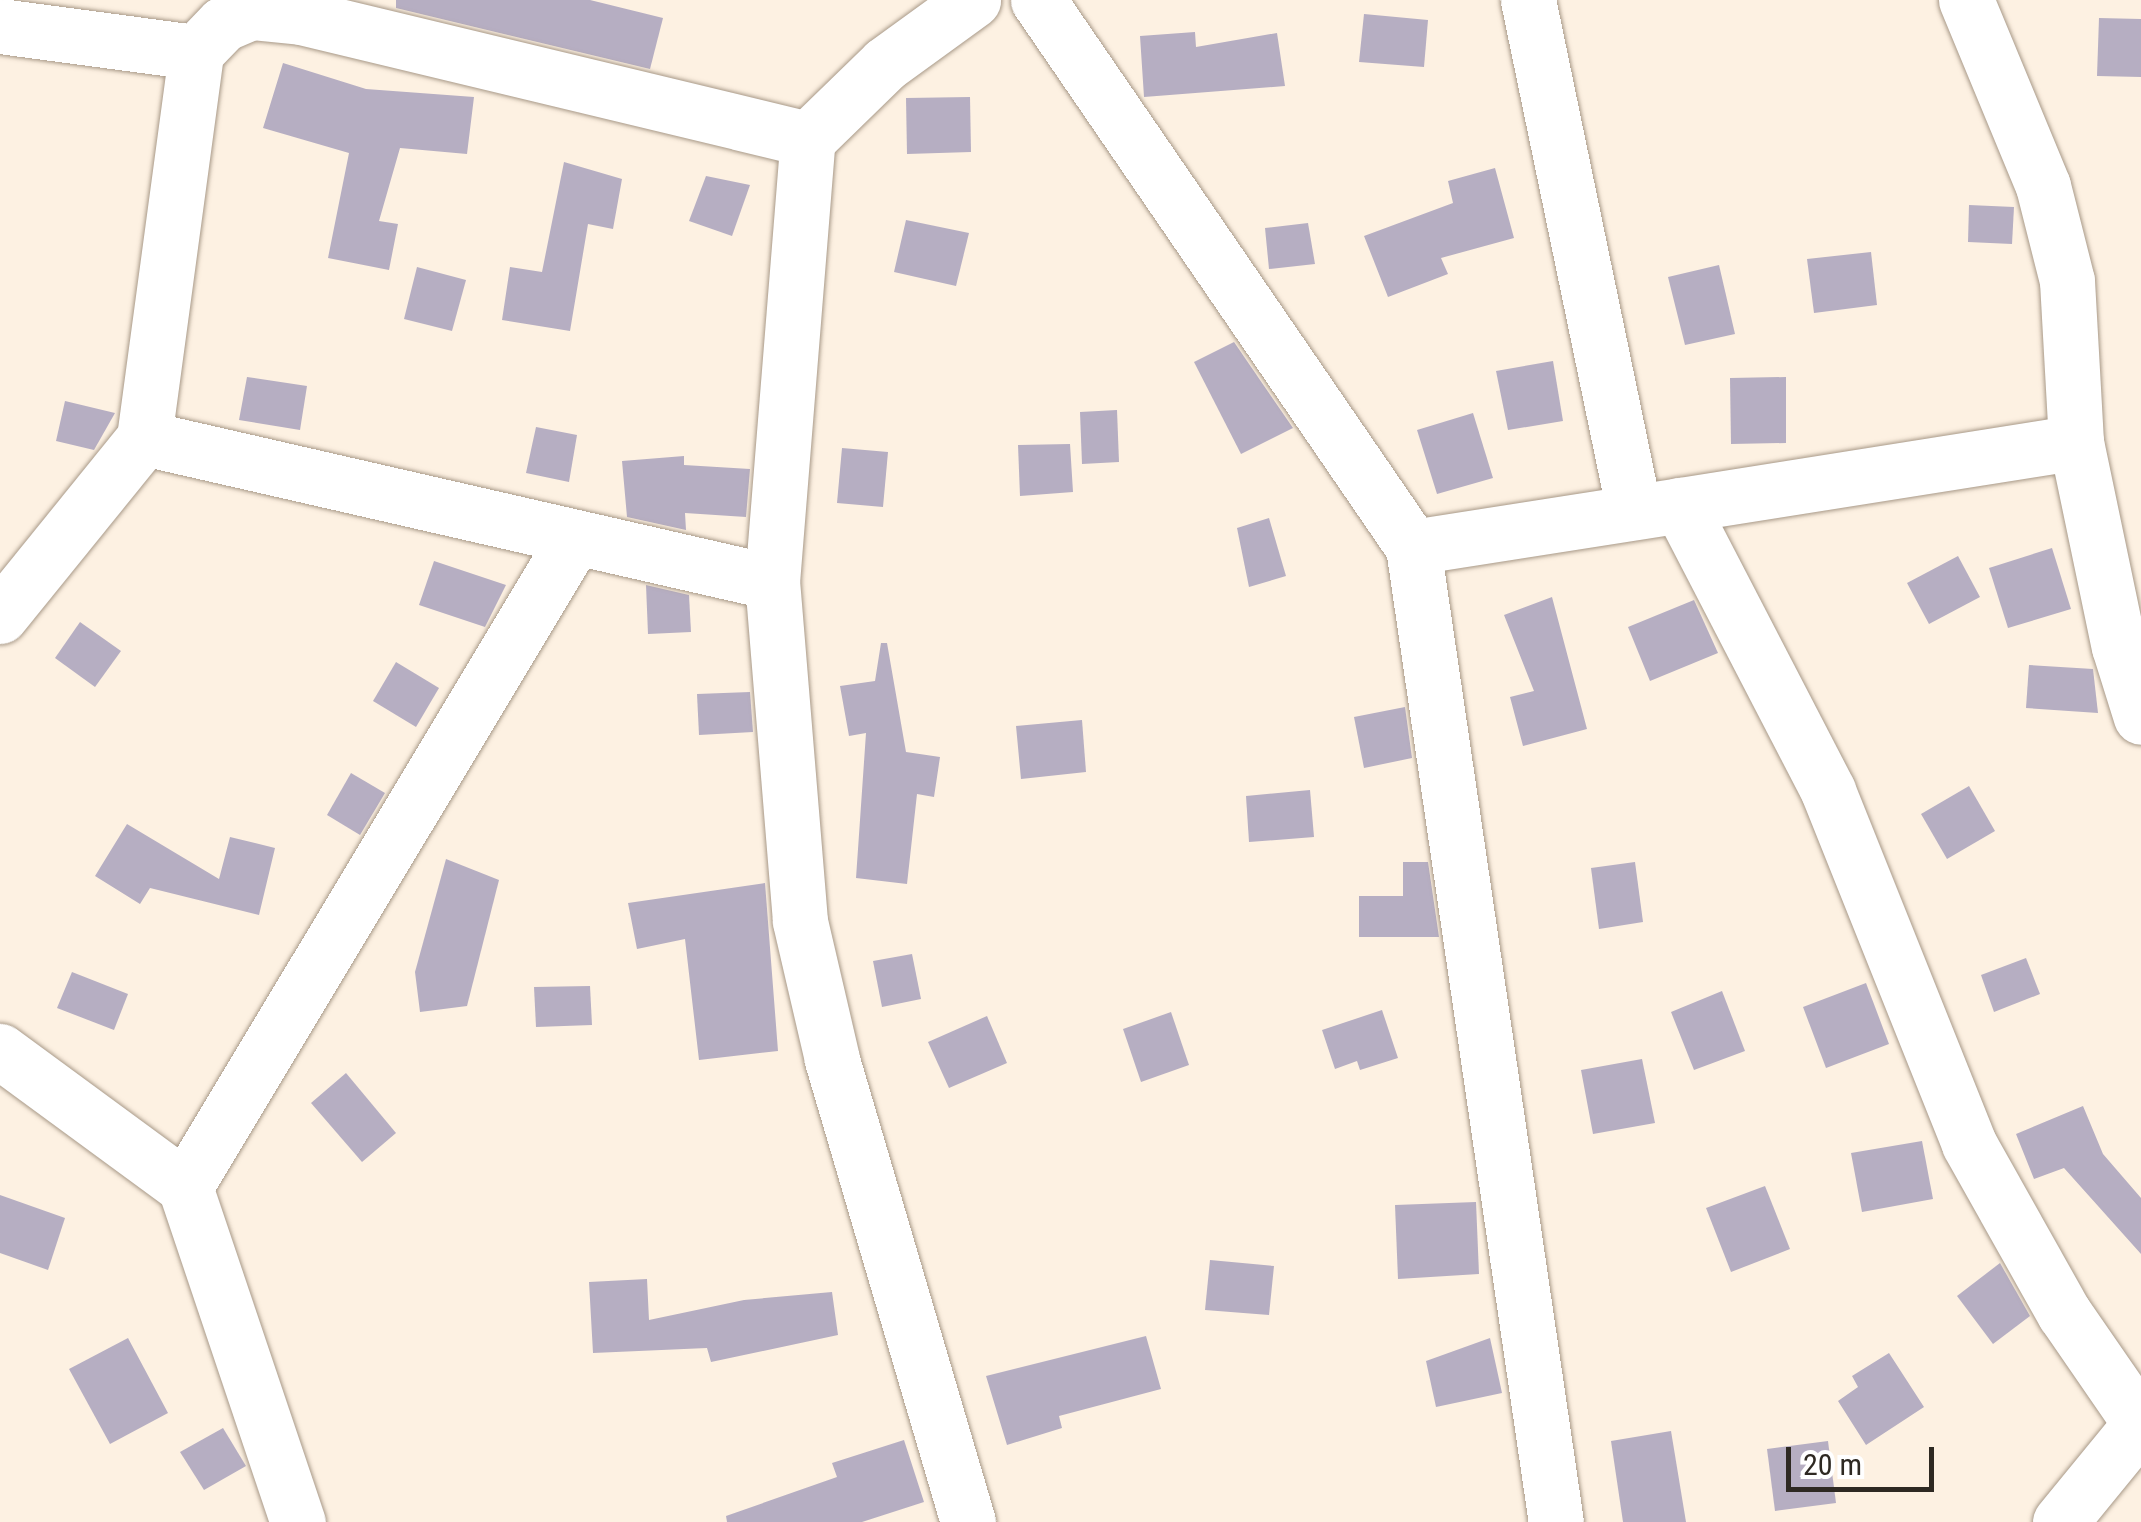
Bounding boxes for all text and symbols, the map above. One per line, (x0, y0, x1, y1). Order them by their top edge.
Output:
scale bar (1791, 1427, 1938, 1489)
text: 20 m (1803, 1447, 1862, 1482)

